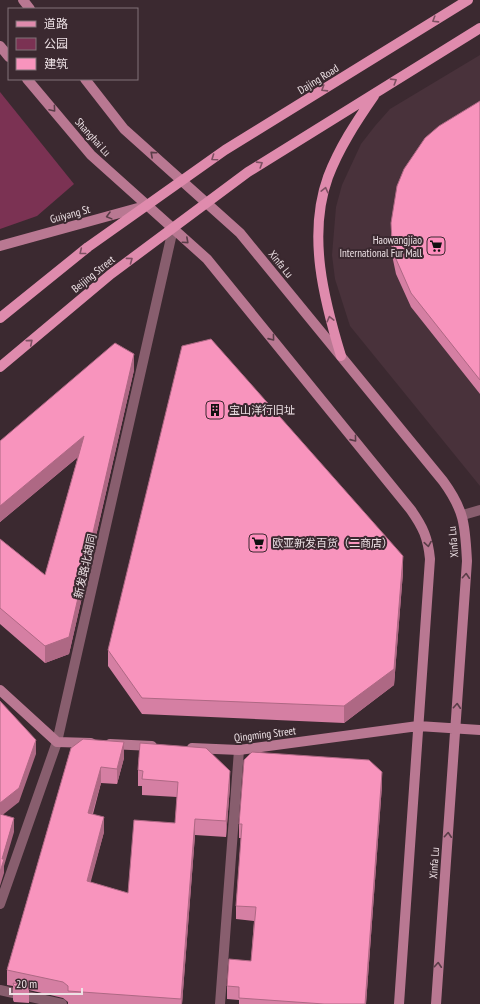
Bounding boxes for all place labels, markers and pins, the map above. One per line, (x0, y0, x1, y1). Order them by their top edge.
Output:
place label: Haowangjiao International Fur Mall (339, 233, 422, 260)
supermarket icon: Haowangjiao International Fur Mall (425, 235, 447, 257)
building icon: 宝山洋行旧址 (204, 399, 226, 421)
place label: 宝山洋行旧址 (229, 403, 295, 417)
supermarket icon: 欧亚新发百货（二商店） (247, 532, 269, 554)
place label: 欧亚新发百货（二商店） (272, 536, 393, 550)

